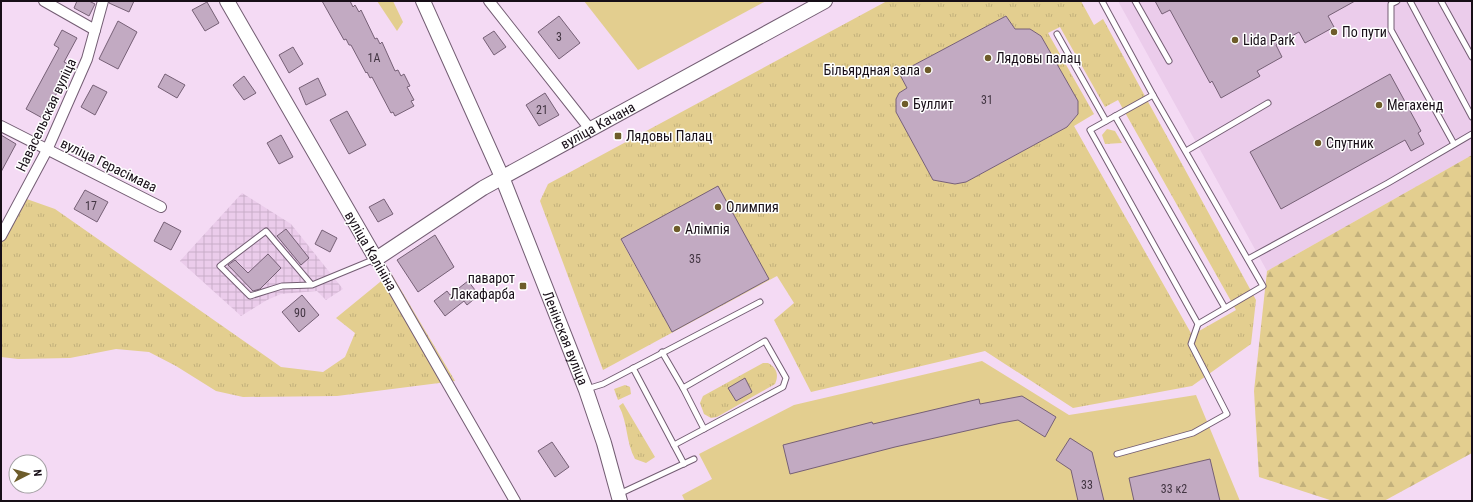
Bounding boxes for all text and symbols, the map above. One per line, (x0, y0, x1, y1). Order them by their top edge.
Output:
place label: По пути (1342, 24, 1387, 40)
marker: По пути (1329, 27, 1339, 37)
house number: 3 (556, 30, 562, 44)
place label: Lida Park (1243, 32, 1295, 48)
marker: Lida Park (1230, 35, 1240, 45)
place label: Лядовы палац (996, 50, 1081, 66)
house number: 1А (368, 51, 381, 65)
marker: Лядовы палац (983, 53, 993, 63)
street label: Навасельская вуліца (13, 56, 79, 174)
place label: Більярдная зала (824, 62, 920, 78)
marker: Більярдная зала (923, 65, 933, 75)
house number: 31 (981, 93, 993, 107)
place label: Буллит (913, 96, 954, 112)
place label: Мегахенд (1387, 97, 1444, 113)
street label: вуліца Качана (558, 99, 637, 152)
marker: Буллит (900, 99, 910, 109)
marker: Мегахенд (1374, 100, 1384, 110)
house number: 21 (536, 103, 548, 117)
place label: Лядовы Палац (626, 128, 712, 144)
marker: Лядовы Палац (613, 131, 623, 141)
street label: вуліца Герасімава (58, 135, 160, 195)
place label: Спутник (1326, 135, 1374, 151)
marker: Спутник (1313, 138, 1323, 148)
house number: 17 (85, 199, 97, 213)
place label: Олимпия (726, 199, 779, 215)
marker: Олимпия (713, 202, 723, 212)
street label: вуліца Калініна (342, 208, 400, 294)
place label: Алімпія (685, 221, 730, 237)
marker: Алімпія (672, 224, 682, 234)
house number: 35 (689, 252, 701, 266)
place label: паварот Лакафарба (450, 270, 515, 302)
marker: паварот Лакафарба (518, 281, 528, 291)
street label: Ленінская вуліца (540, 289, 591, 387)
house number: 90 (294, 306, 306, 320)
north arrow (8, 454, 48, 494)
text: N (31, 469, 44, 477)
house number: 33 (1081, 478, 1093, 492)
house number: 33 к2 (1161, 482, 1187, 496)

